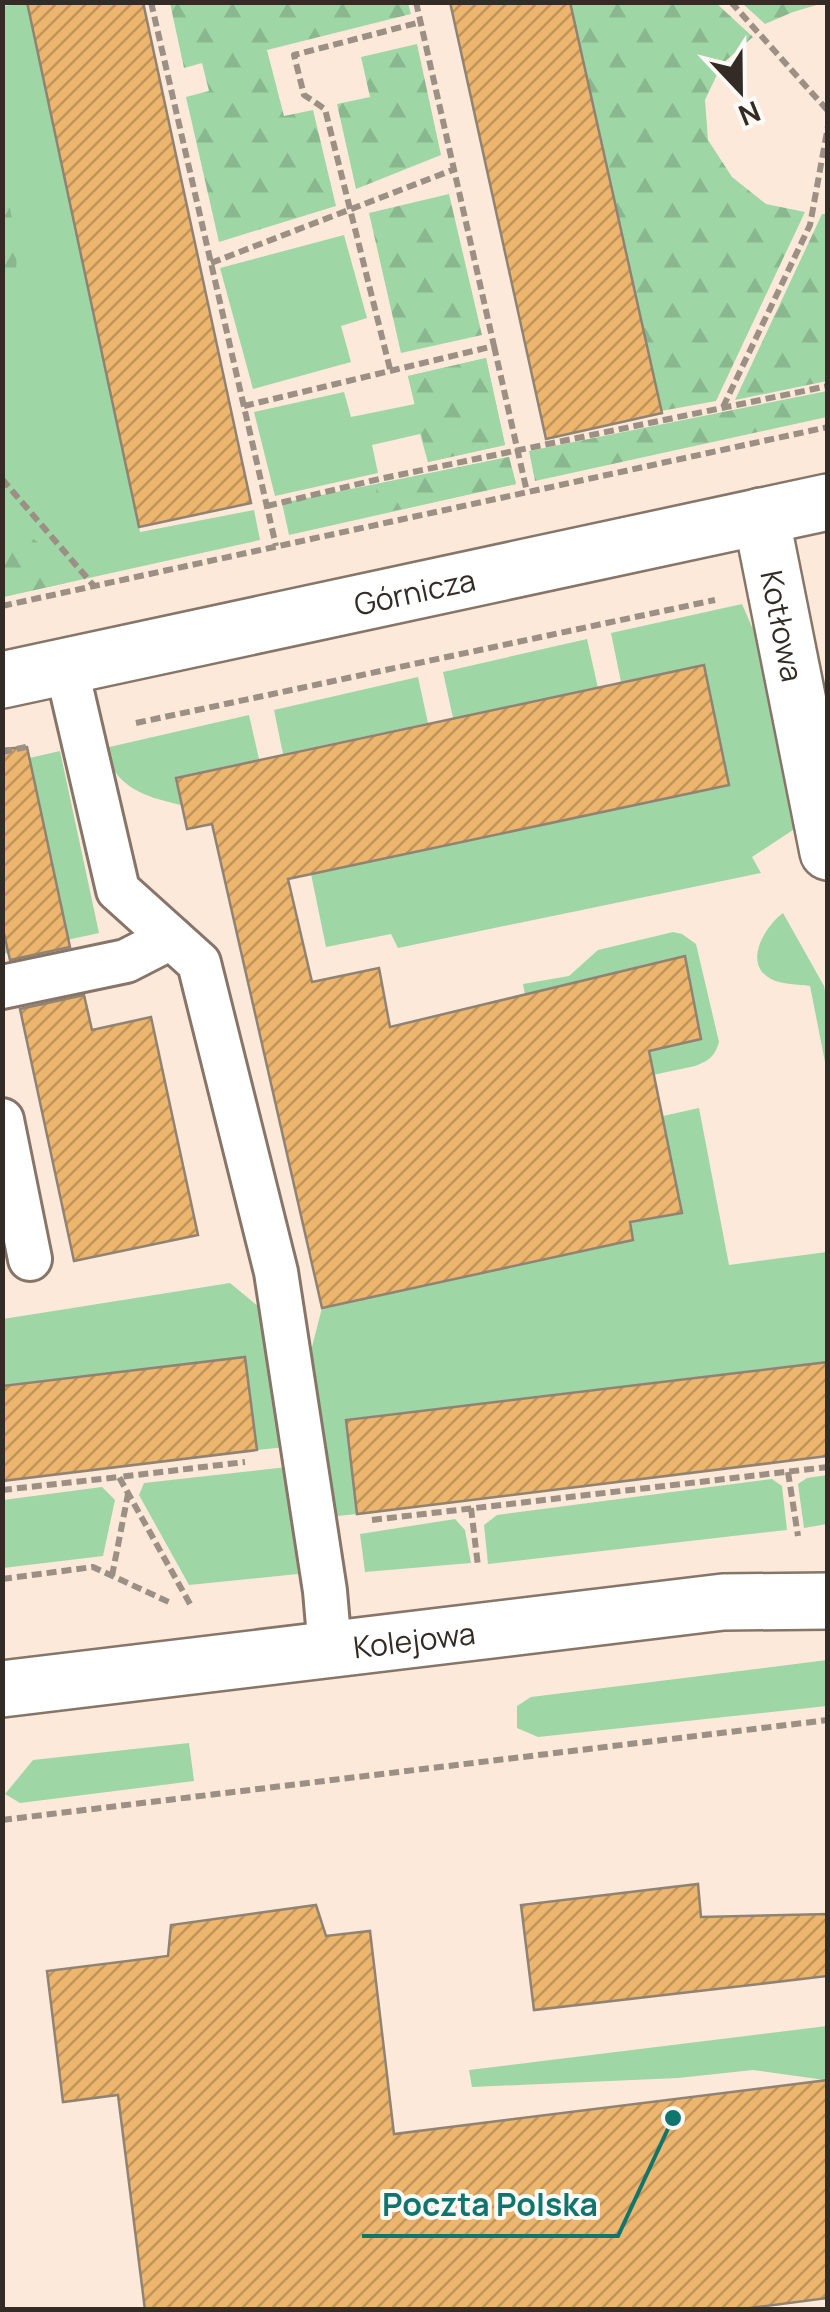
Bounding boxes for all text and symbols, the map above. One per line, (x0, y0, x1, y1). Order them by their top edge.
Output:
north arrow (690, 40, 790, 140)
text: N (733, 93, 766, 135)
street label: Górnicza (350, 558, 479, 624)
street label: Kotłowa (752, 567, 814, 685)
street label: Kolejowa (351, 1612, 477, 1667)
callout: Poczta Polska (362, 2174, 618, 2236)
text: Poczta Polska (382, 2182, 598, 2226)

